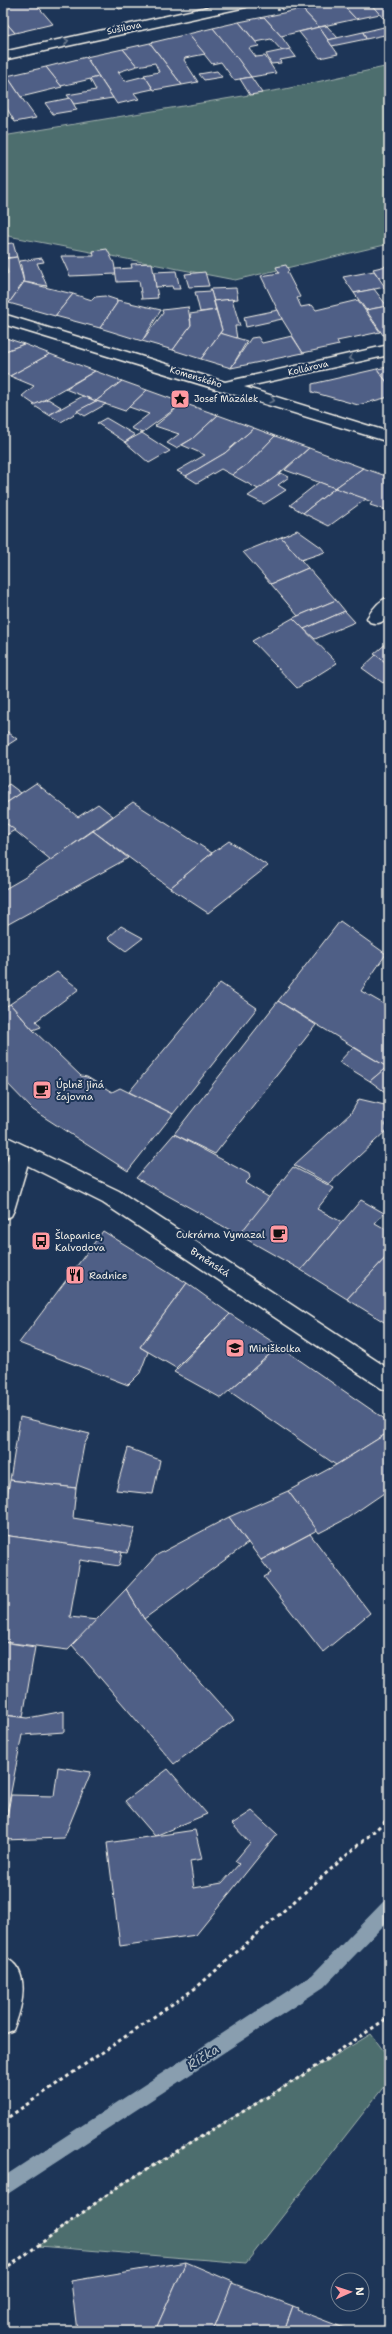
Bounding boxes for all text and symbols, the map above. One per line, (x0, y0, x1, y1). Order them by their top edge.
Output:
street label: Sušilova (106, 18, 143, 37)
one-way arrow (63, 38, 69, 46)
one-way arrow (37, 325, 44, 334)
one-way arrow (348, 354, 354, 362)
street label: Kollárova (287, 357, 330, 378)
street label: Komenského (168, 363, 224, 391)
place icon: Josef Mazálek (169, 388, 191, 410)
place label: Josef Mazálek (194, 393, 258, 405)
one-way arrow (268, 395, 275, 404)
place label: Úplně jiná čajovna (56, 1078, 105, 1103)
cafe icon: Úplně jiná čajovna (31, 1079, 53, 1101)
cafe icon: Cukrárna Vymazal (268, 1223, 290, 1245)
place label: Cukrárna Vymazal (176, 1228, 265, 1241)
place label: Šlapanice, Kalvodova (55, 1229, 106, 1254)
bus stop icon: Šlapanice, Kalvodova (30, 1230, 52, 1252)
street label: Brněnská (188, 1244, 233, 1280)
restaurant icon: Radnice (64, 1264, 86, 1286)
place label: Radnice (89, 1269, 128, 1282)
school or university icon: Miniškolka (224, 1337, 246, 1359)
place label: Miniškolka (249, 1342, 302, 1355)
water label: Říčka (183, 2040, 222, 2074)
north arrow (330, 2272, 370, 2312)
text: N (352, 2287, 367, 2297)

